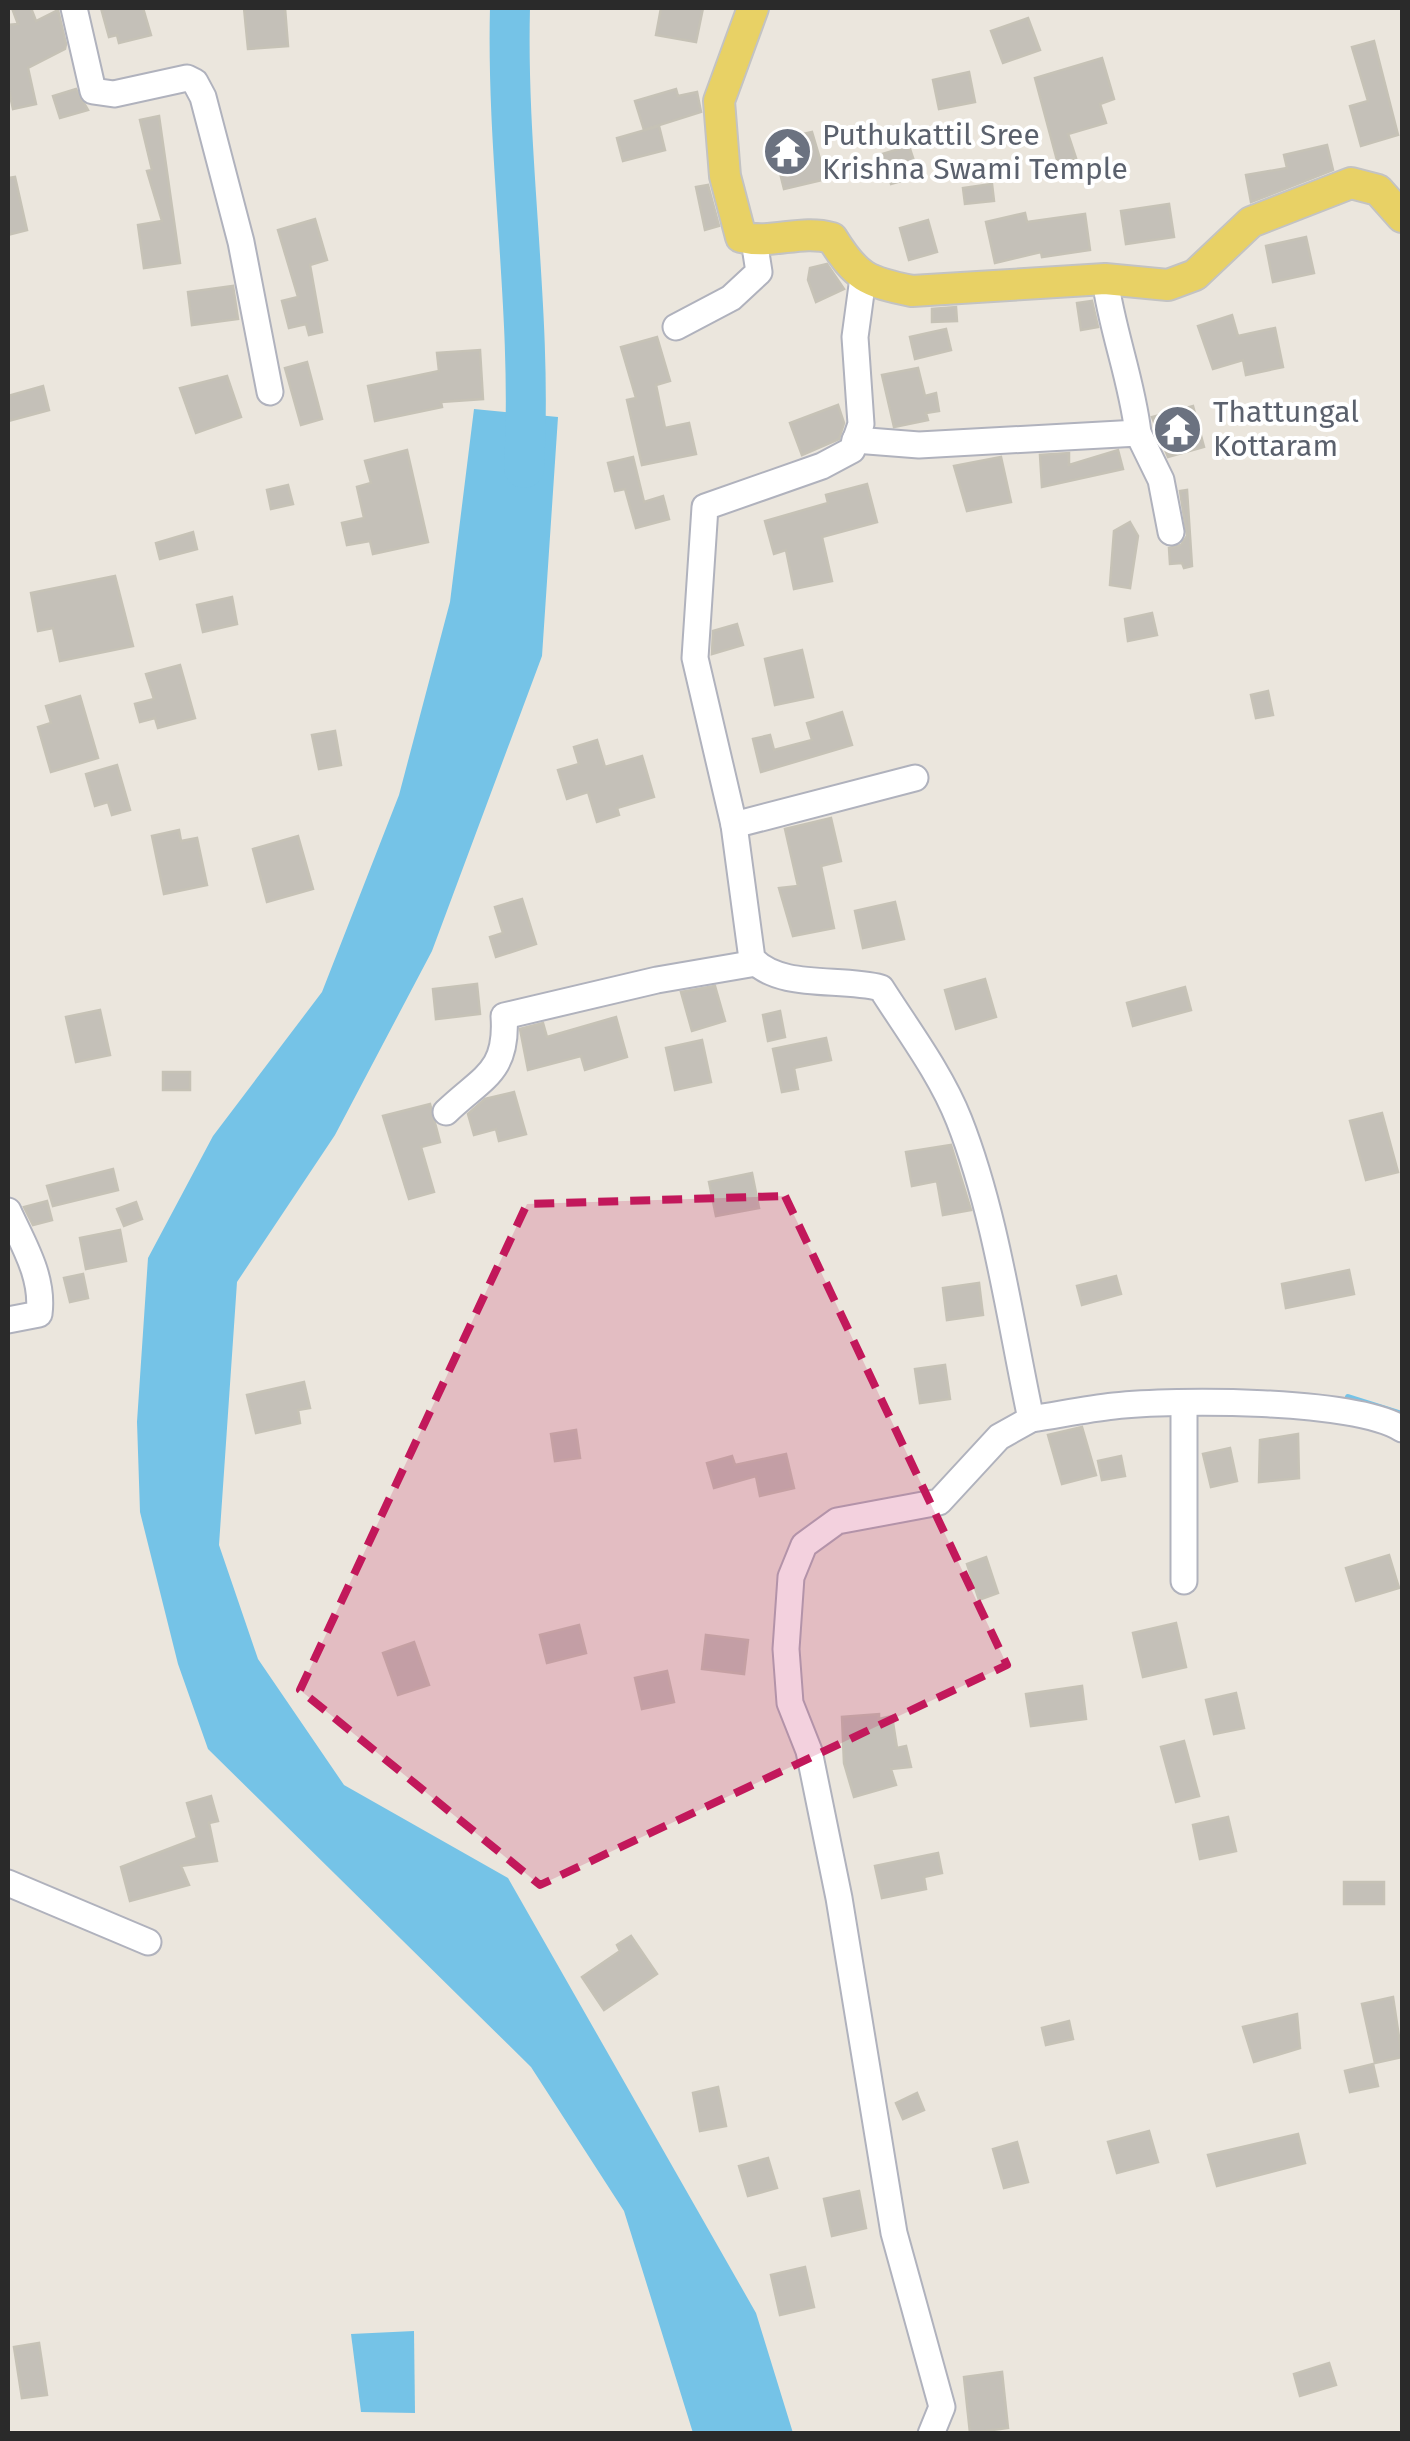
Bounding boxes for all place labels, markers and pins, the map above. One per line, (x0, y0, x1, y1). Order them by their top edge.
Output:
place label: Puthukattil Sree Krishna Swami Temple (822, 117, 1128, 187)
temple icon: Puthukattil Sree Krishna Swami Temple (761, 126, 813, 178)
place label: Thattungal Kottaram (1213, 394, 1359, 464)
temple icon: Thattungal Kottaram (1152, 403, 1204, 455)

